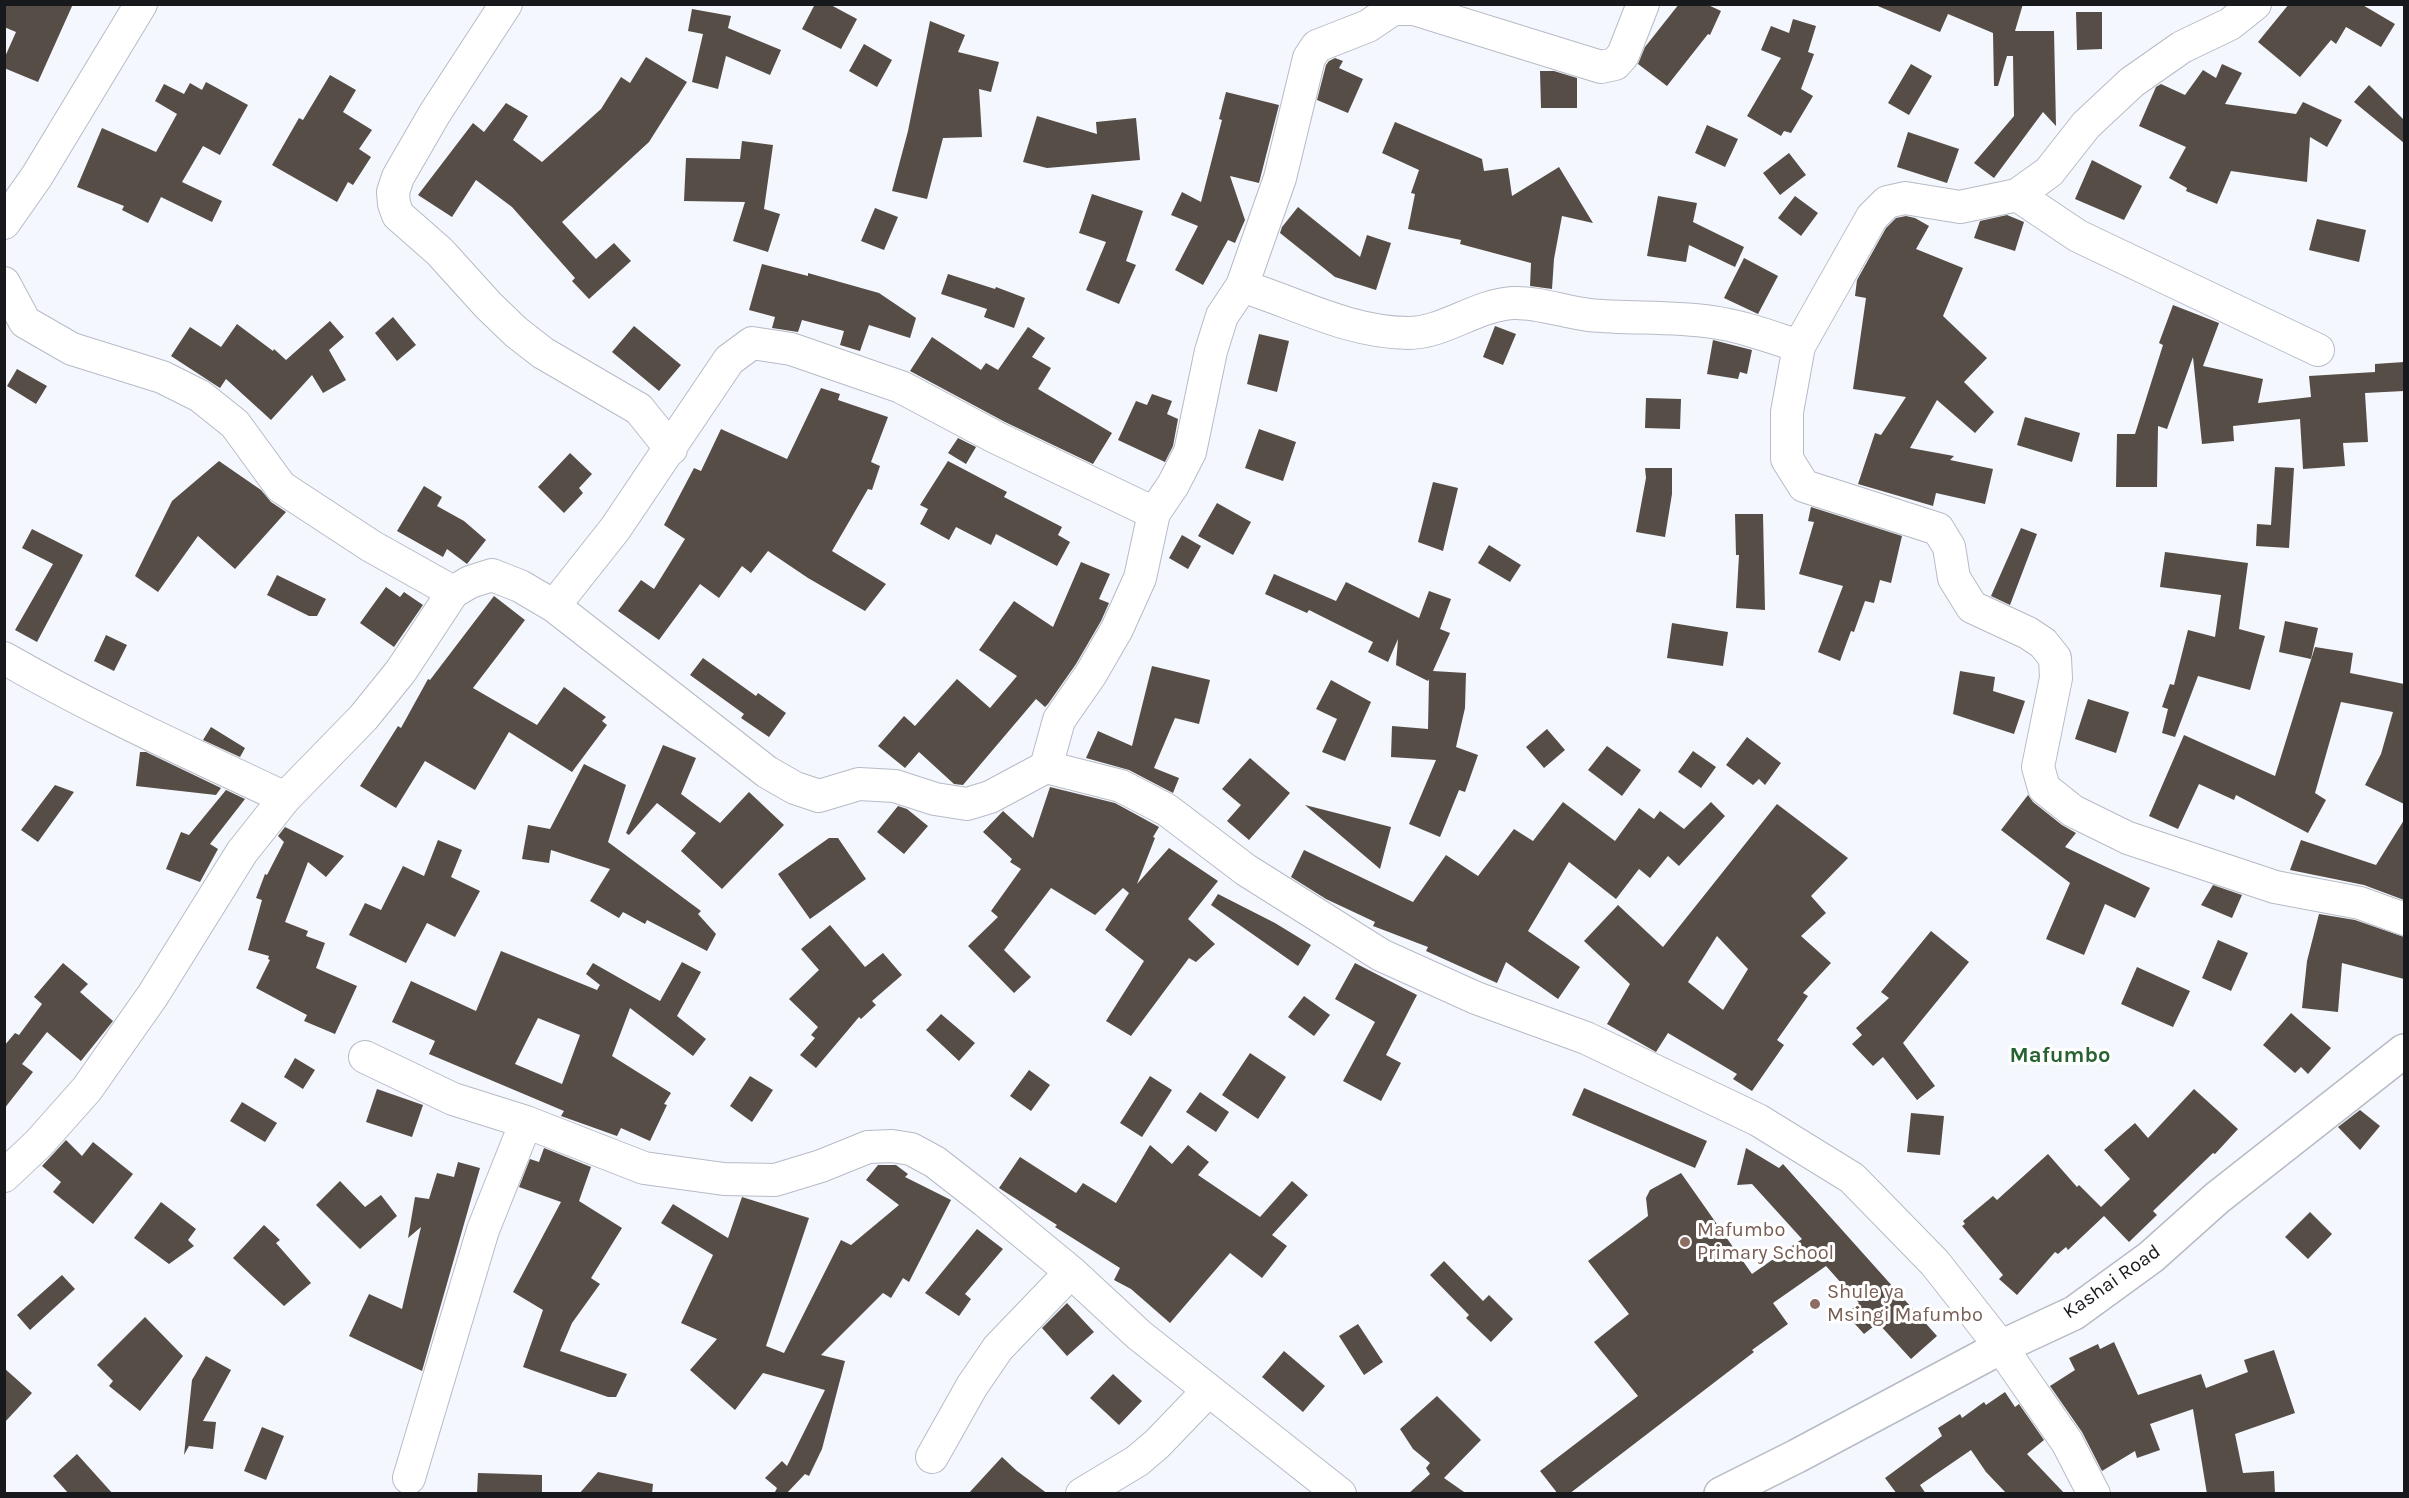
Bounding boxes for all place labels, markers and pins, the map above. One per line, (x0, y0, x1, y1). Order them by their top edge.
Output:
place label: Mafumbo Primary School (1697, 1218, 1834, 1265)
marker: Mafumbo Primary School (1678, 1235, 1692, 1249)
place label: Shule ya Msingi Mafumbo (1827, 1280, 1983, 1327)
marker: Shule ya Msingi Mafumbo (1808, 1297, 1822, 1311)

